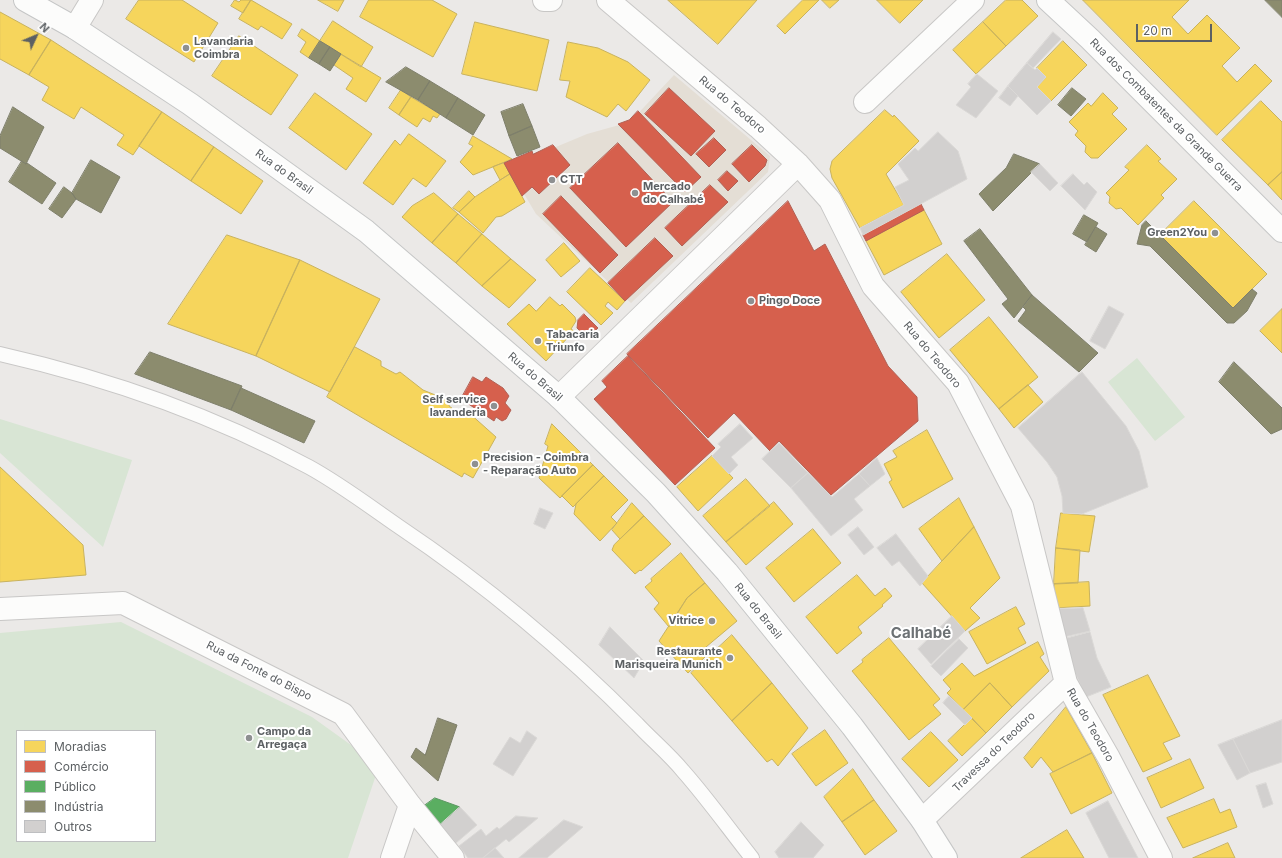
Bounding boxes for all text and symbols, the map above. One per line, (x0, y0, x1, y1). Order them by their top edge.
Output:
north arrow (16, 16, 56, 56)
scale bar (1138, 16, 1214, 42)
text: N (37, 20, 53, 36)
text: 20 m (1143, 23, 1172, 38)
place label: Lavandaria Coimbra (194, 35, 253, 61)
street label: Rua dos Combatentes da Grande Guerra (1087, 36, 1245, 194)
marker: Lavandaria Coimbra (181, 43, 191, 53)
street label: Rua do Teodoro (696, 73, 768, 137)
street label: Rua do Brasil (253, 147, 315, 197)
place label: CTT (560, 173, 583, 187)
marker: CTT (547, 175, 557, 185)
place label: Mercado do Calhabé (643, 180, 704, 206)
marker: Mercado do Calhabé (630, 188, 640, 198)
place label: Green2You (1147, 226, 1207, 240)
marker: Green2You (1210, 228, 1220, 238)
place label: Pingo Doce (759, 294, 820, 308)
marker: Pingo Doce (746, 296, 756, 306)
street label: Rua do Teodoro (900, 319, 964, 391)
place label: Tabacaria Triunfo (546, 328, 599, 354)
marker: Tabacaria Triunfo (533, 336, 543, 346)
street label: Rua do Brasil (505, 350, 565, 404)
place label: Self service lavanderia (422, 393, 486, 419)
marker: Self service lavanderia (489, 401, 499, 411)
place label: Precision - Coimbra - Reparação Auto (483, 451, 589, 477)
marker: Precision - Coimbra - Reparação Auto (470, 459, 480, 469)
street label: Rua do Brasil (731, 580, 785, 642)
place label: Vitrice (668, 614, 704, 628)
marker: Vitrice (707, 616, 717, 626)
district label: Calhabé (891, 624, 951, 642)
street label: Rua da Fonte do Bispo (204, 639, 314, 703)
place label: Restaurante Marisqueira Munich (615, 645, 722, 671)
marker: Restaurante Marisqueira Munich (725, 653, 735, 663)
street label: Rua do Teodoro (1064, 686, 1116, 764)
street label: Travessa do Teodoro (950, 709, 1038, 795)
place label: Campo da Arregaça (257, 725, 311, 751)
legend (16, 730, 156, 842)
marker: Campo da Arregaça (244, 733, 254, 743)
text: Moradias (54, 739, 107, 754)
text: Comércio (54, 759, 109, 774)
text: Público (54, 779, 96, 794)
text: Indústria (54, 799, 103, 814)
text: Outros (54, 819, 92, 834)

